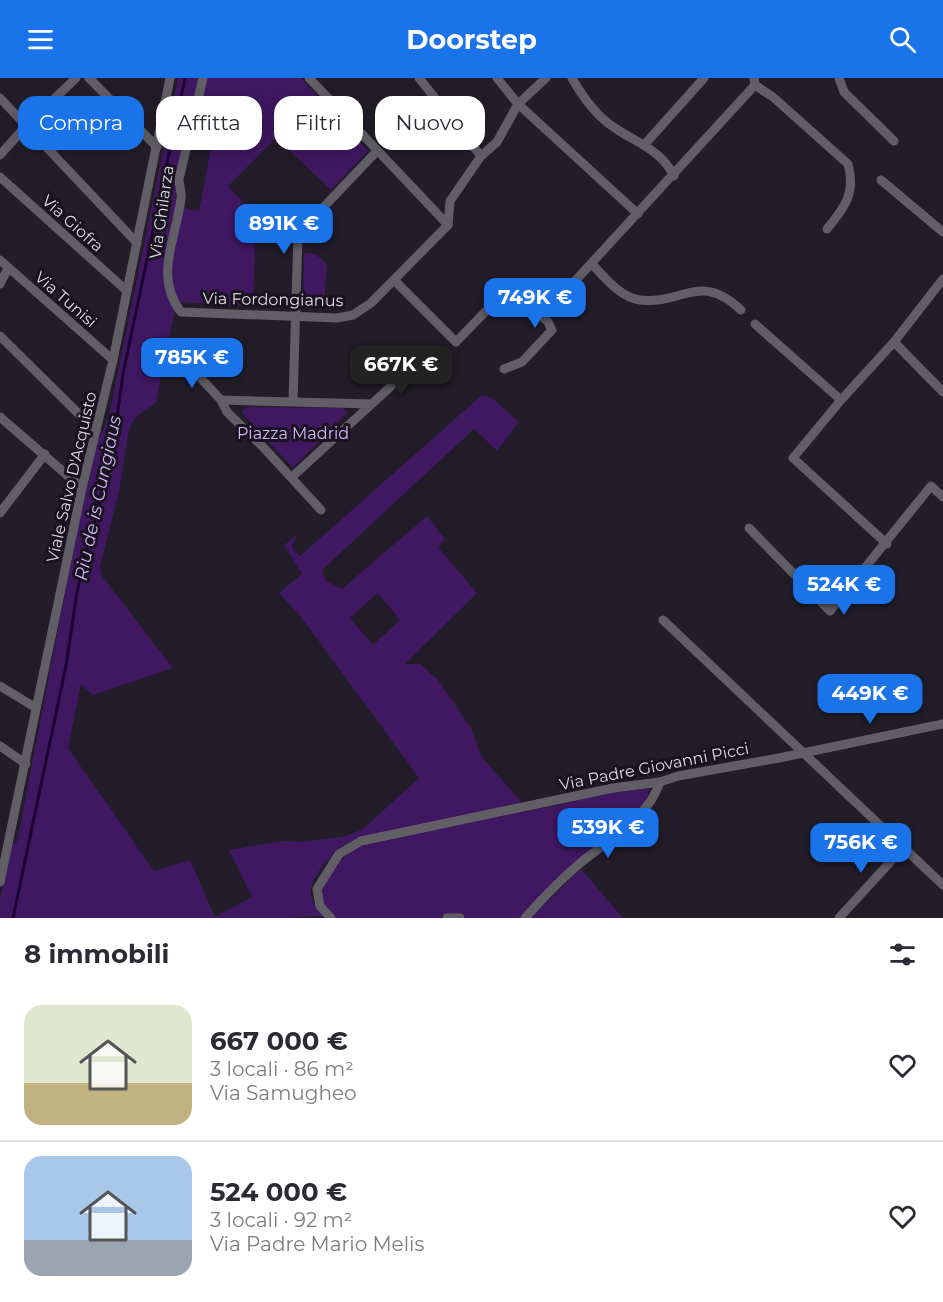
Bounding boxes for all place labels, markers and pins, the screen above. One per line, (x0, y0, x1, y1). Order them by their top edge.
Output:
pin: 891K € (235, 204, 333, 255)
pin: 749K € (486, 278, 584, 329)
pin: 785K € (143, 338, 241, 389)
pin: 667K € (352, 345, 450, 396)
pin: 524K € (795, 565, 893, 616)
pin: 449K € (821, 674, 919, 725)
pin: 539K € (559, 808, 657, 859)
pin: 756K € (812, 823, 910, 874)

